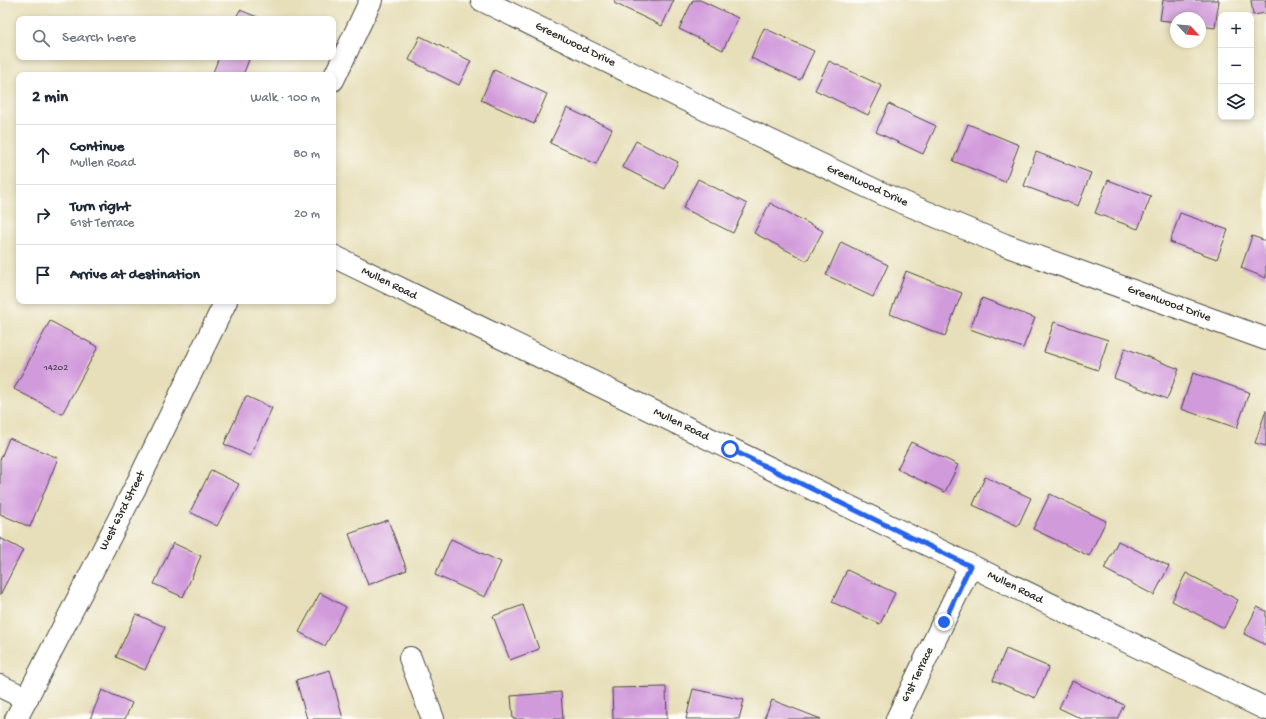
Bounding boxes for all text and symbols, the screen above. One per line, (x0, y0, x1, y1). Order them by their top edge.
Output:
north arrow (1170, 12, 1206, 48)
map controls (1218, 12, 1254, 120)
button: + (1218, 12, 1254, 48)
search box (16, 16, 336, 60)
street label: Greenwood Drive (533, 19, 618, 71)
icon: search (30, 27, 52, 49)
text: Search here (62, 29, 136, 47)
button: − (1218, 48, 1254, 84)
button: layers (1218, 84, 1254, 120)
text: 2 min (32, 88, 68, 108)
text: Walk · 100 m (251, 91, 320, 106)
text: Continue (70, 138, 124, 156)
icon: ahead (32, 144, 54, 166)
text: 80 m (293, 147, 320, 162)
text: Mullen Road (70, 156, 135, 171)
street label: Greenwood Drive (824, 162, 911, 211)
text: Turn right (70, 198, 130, 216)
icon: right (32, 204, 54, 226)
text: 20 m (294, 207, 320, 222)
text: 61st Terrace (70, 216, 134, 231)
icon: arrive (32, 264, 54, 286)
street label: Mullen Road (359, 265, 420, 304)
text: Arrive at destination (70, 266, 200, 284)
street label: Greenwood Drive (1125, 282, 1213, 326)
house number: 14202 (43, 362, 68, 374)
street label: Mullen Road (651, 406, 712, 445)
route start (721, 440, 739, 458)
street label: West 63rd Street (97, 468, 149, 553)
street label: Mullen Road (985, 569, 1046, 608)
route end (935, 613, 953, 631)
street label: 61st Terrace (899, 645, 938, 705)

